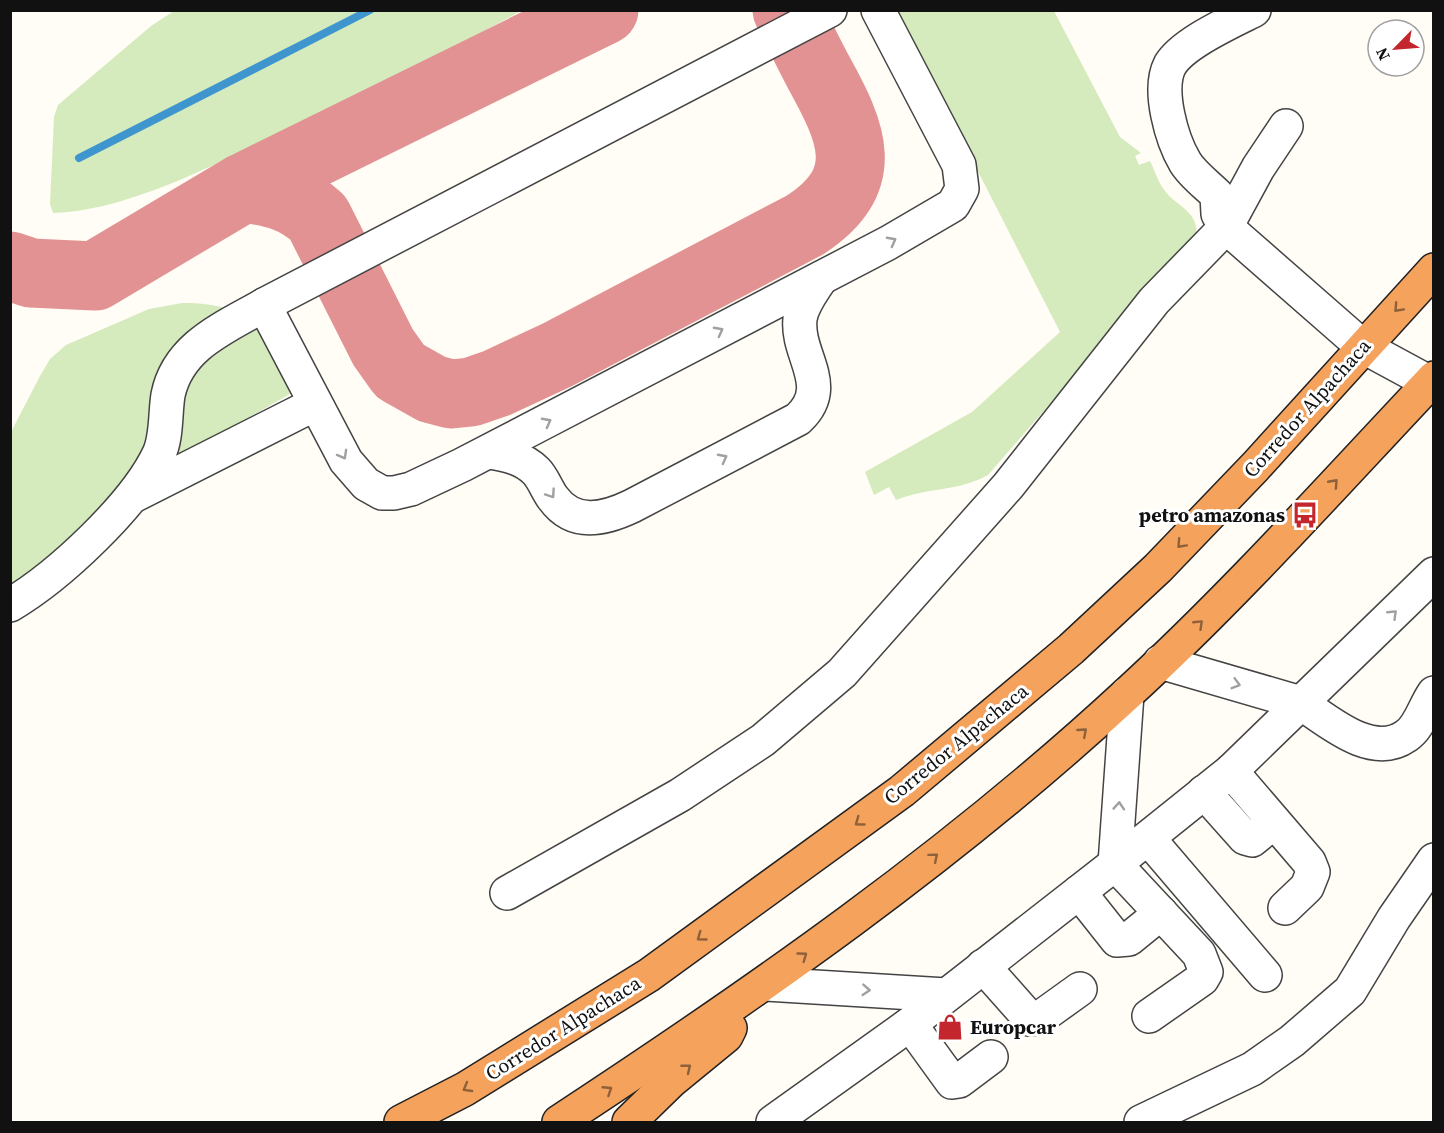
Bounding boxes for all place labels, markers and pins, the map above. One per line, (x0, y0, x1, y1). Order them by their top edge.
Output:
bus stop icon: petro amazonas (1290, 500, 1320, 530)
place label: petro amazonas (1139, 501, 1285, 529)
shop icon: Europcar (935, 1012, 965, 1042)
place label: Europcar (970, 1013, 1057, 1041)

